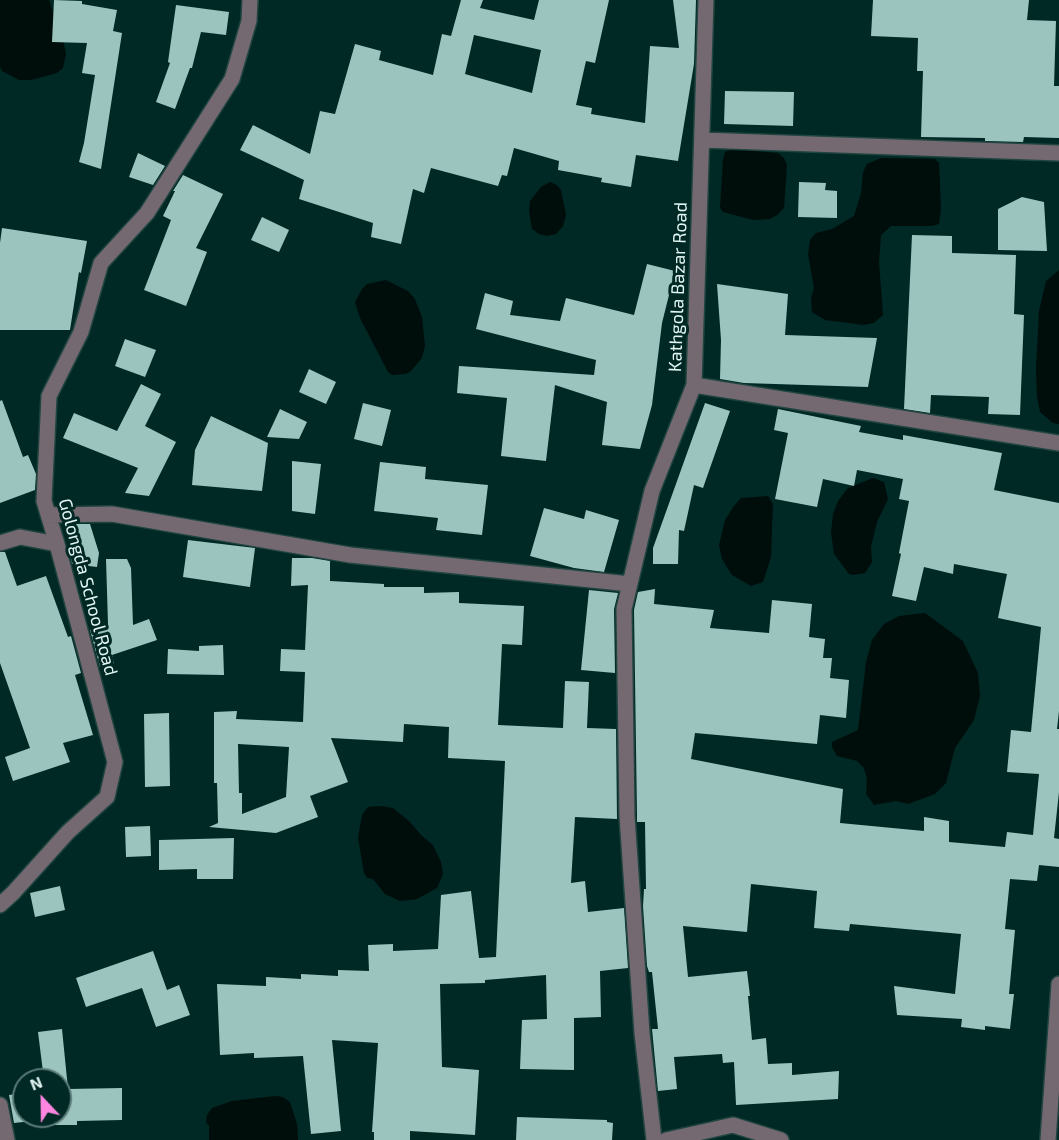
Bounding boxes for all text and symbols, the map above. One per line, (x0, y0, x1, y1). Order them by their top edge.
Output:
street label: Kathgola Bazar Road (664, 202, 692, 372)
street label: Golongda School Road (54, 496, 122, 678)
north arrow (12, 1068, 72, 1128)
text: N (27, 1072, 45, 1094)

